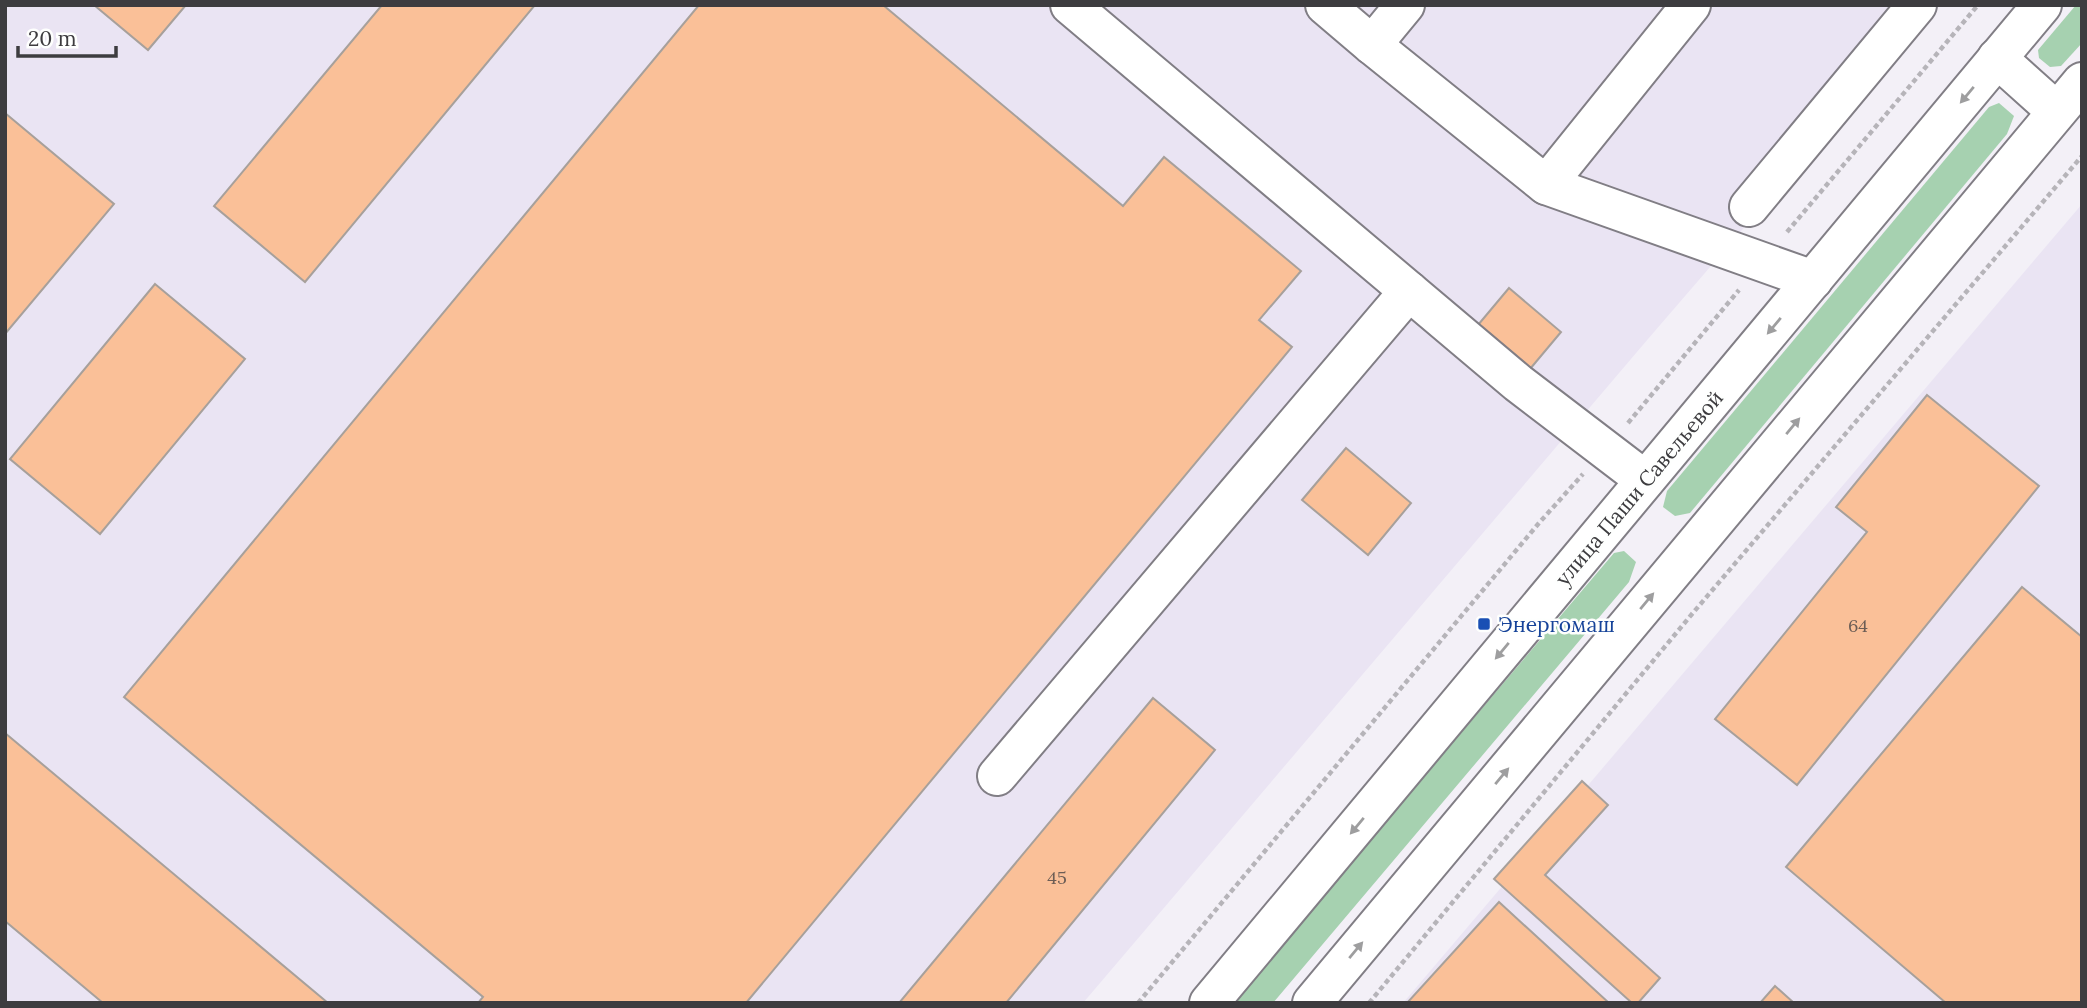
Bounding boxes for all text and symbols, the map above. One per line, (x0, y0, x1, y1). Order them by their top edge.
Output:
scale bar (18, 14, 116, 58)
text: 20 m (28, 25, 77, 52)
one-way arrow (1959, 86, 1974, 104)
one-way arrow (1767, 318, 1782, 335)
street label: улица Паши Савельевой (1549, 385, 1729, 591)
one-way arrow (1785, 418, 1800, 435)
one-way arrow (1639, 592, 1655, 610)
place label: Энергомаш (1498, 611, 1615, 638)
house number: 64 (1848, 614, 1868, 637)
marker: Энергомаш (1476, 616, 1492, 632)
one-way arrow (1495, 643, 1510, 660)
one-way arrow (1494, 767, 1509, 785)
one-way arrow (1349, 817, 1364, 835)
house number: 45 (1047, 866, 1067, 889)
one-way arrow (1348, 942, 1363, 959)

